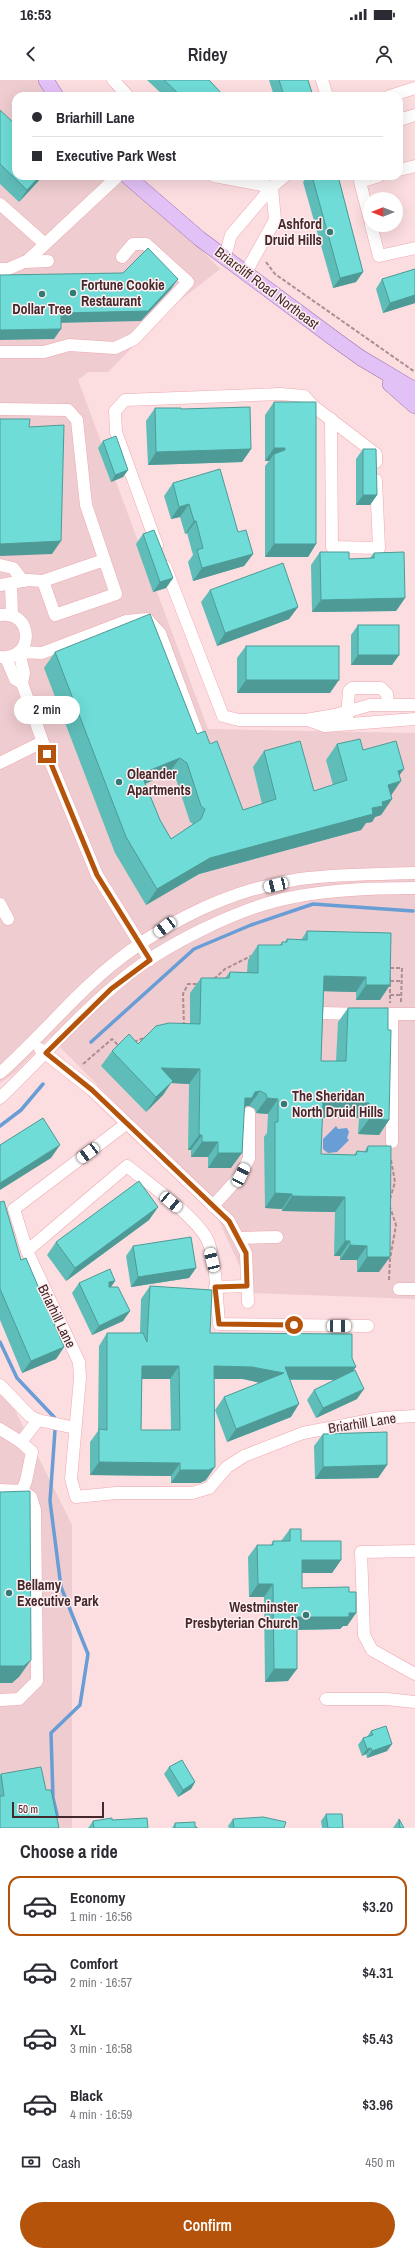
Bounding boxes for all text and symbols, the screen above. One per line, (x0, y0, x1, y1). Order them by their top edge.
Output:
text: 16:53 (20, 4, 51, 25)
text: Ridey (188, 42, 227, 67)
icon: back (20, 43, 42, 65)
icon: person (373, 43, 395, 65)
text: Briarhill Lane (56, 107, 135, 128)
text: Executive Park West (56, 145, 176, 166)
north arrow (363, 192, 403, 232)
map controls (363, 192, 403, 232)
place label: Ashford Druid Hills (265, 215, 322, 249)
marker: Ashford Druid Hills (325, 227, 335, 237)
street label: Briarcliff Road Northeast (211, 243, 323, 333)
place label: Fortune Cookie Restaurant (81, 276, 165, 310)
marker: Fortune Cookie Restaurant (68, 288, 78, 298)
marker: Dollar Tree (37, 289, 47, 299)
place label: Dollar Tree (12, 300, 72, 318)
callout: 2 min (14, 696, 80, 724)
text: 2 min (33, 701, 61, 718)
route end (38, 745, 56, 763)
place label: Oleander Apartments (127, 765, 191, 799)
marker: Oleander Apartments (114, 777, 124, 787)
car (263, 876, 289, 894)
car (152, 915, 178, 939)
place label: The Sheridan North Druid Hills (292, 1087, 383, 1121)
marker: The Sheridan North Druid Hills (279, 1099, 289, 1109)
car (75, 1141, 101, 1165)
car (230, 1162, 252, 1188)
car (158, 1190, 184, 1214)
car (203, 1247, 221, 1273)
street label: Briarhill Lane (34, 1281, 80, 1351)
route start (285, 1316, 303, 1334)
car (327, 1320, 351, 1332)
street label: Briarhill Lane (327, 1409, 397, 1437)
place label: Bellamy Executive Park (17, 1576, 99, 1610)
marker: Bellamy Executive Park (4, 1588, 14, 1598)
place label: Westminster Presbyterian Church (185, 1598, 299, 1632)
marker: Westminster Presbyterian Church (301, 1610, 311, 1620)
scale bar (12, 1800, 104, 1819)
text: 50 m (18, 1802, 38, 1816)
text: Choose a ride (20, 1839, 118, 1864)
text: Economy (70, 1887, 125, 1908)
icon: car (22, 1888, 58, 1924)
text: $3.20 (362, 1896, 393, 1917)
text: 1 min · 16:56 (70, 1908, 132, 1925)
text: Comfort (70, 1953, 118, 1974)
icon: car (22, 1954, 58, 1990)
text: $4.31 (362, 1962, 393, 1983)
text: 2 min · 16:57 (70, 1974, 132, 1991)
text: XL (70, 2019, 86, 2040)
icon: car (22, 2020, 58, 2056)
text: $5.43 (362, 2028, 393, 2049)
text: 3 min · 16:58 (70, 2040, 132, 2057)
text: Black (70, 2085, 103, 2106)
icon: car (22, 2086, 58, 2122)
text: $3.96 (362, 2094, 393, 2115)
text: 4 min · 16:59 (70, 2106, 132, 2123)
icon: cash (20, 2151, 42, 2173)
text: Cash (52, 2152, 81, 2173)
text: 450 m (365, 2154, 395, 2171)
button: Confirm (20, 2202, 395, 2248)

